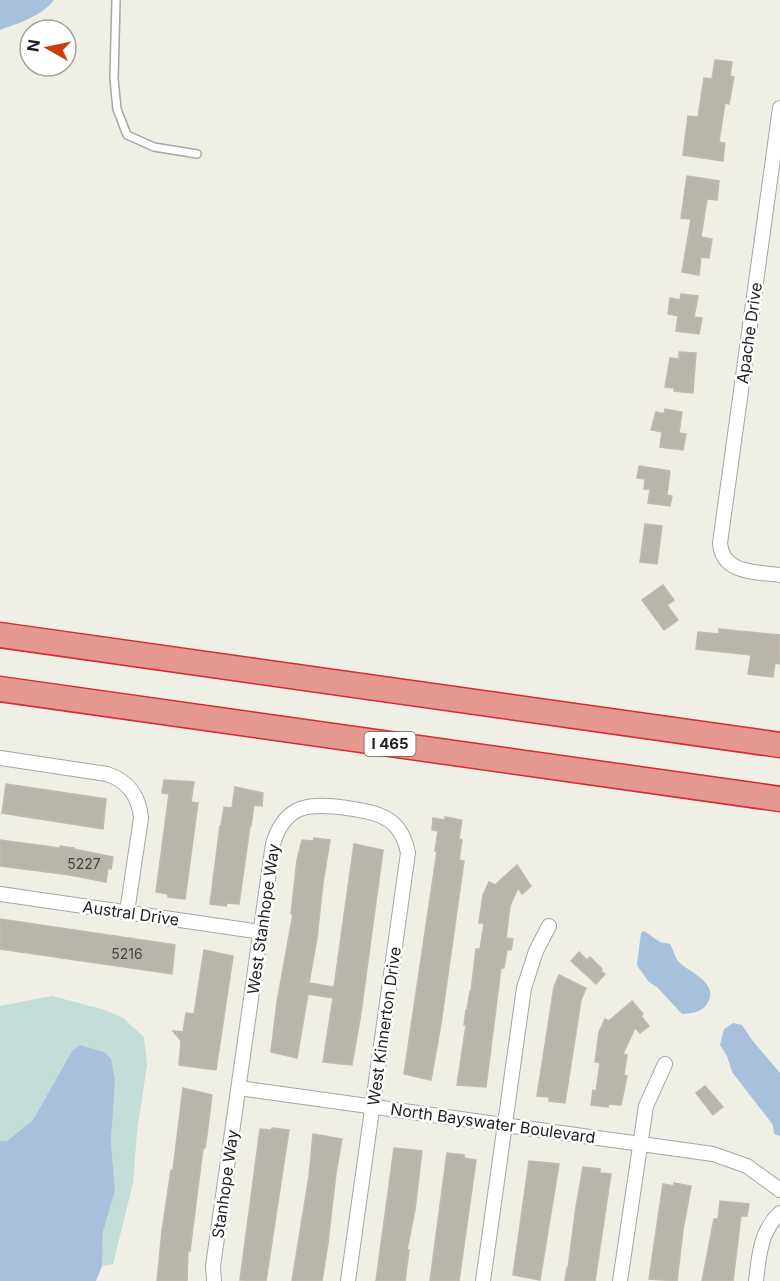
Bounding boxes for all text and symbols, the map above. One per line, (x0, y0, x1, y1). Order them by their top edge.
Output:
north arrow (18, 18, 78, 78)
text: N (22, 38, 44, 53)
street label: Apache Drive (732, 281, 766, 385)
road number: I 465 (364, 732, 416, 756)
street label: West Stanhope Way (243, 842, 283, 996)
house number: 5227 (67, 855, 101, 872)
street label: Austral Drive (81, 896, 181, 930)
house number: 5216 (111, 945, 143, 962)
street label: West Kinnerton Drive (363, 945, 405, 1107)
street label: North Bayswater Boulevard (389, 1099, 597, 1147)
street label: Stanhope Way (207, 1128, 243, 1240)

